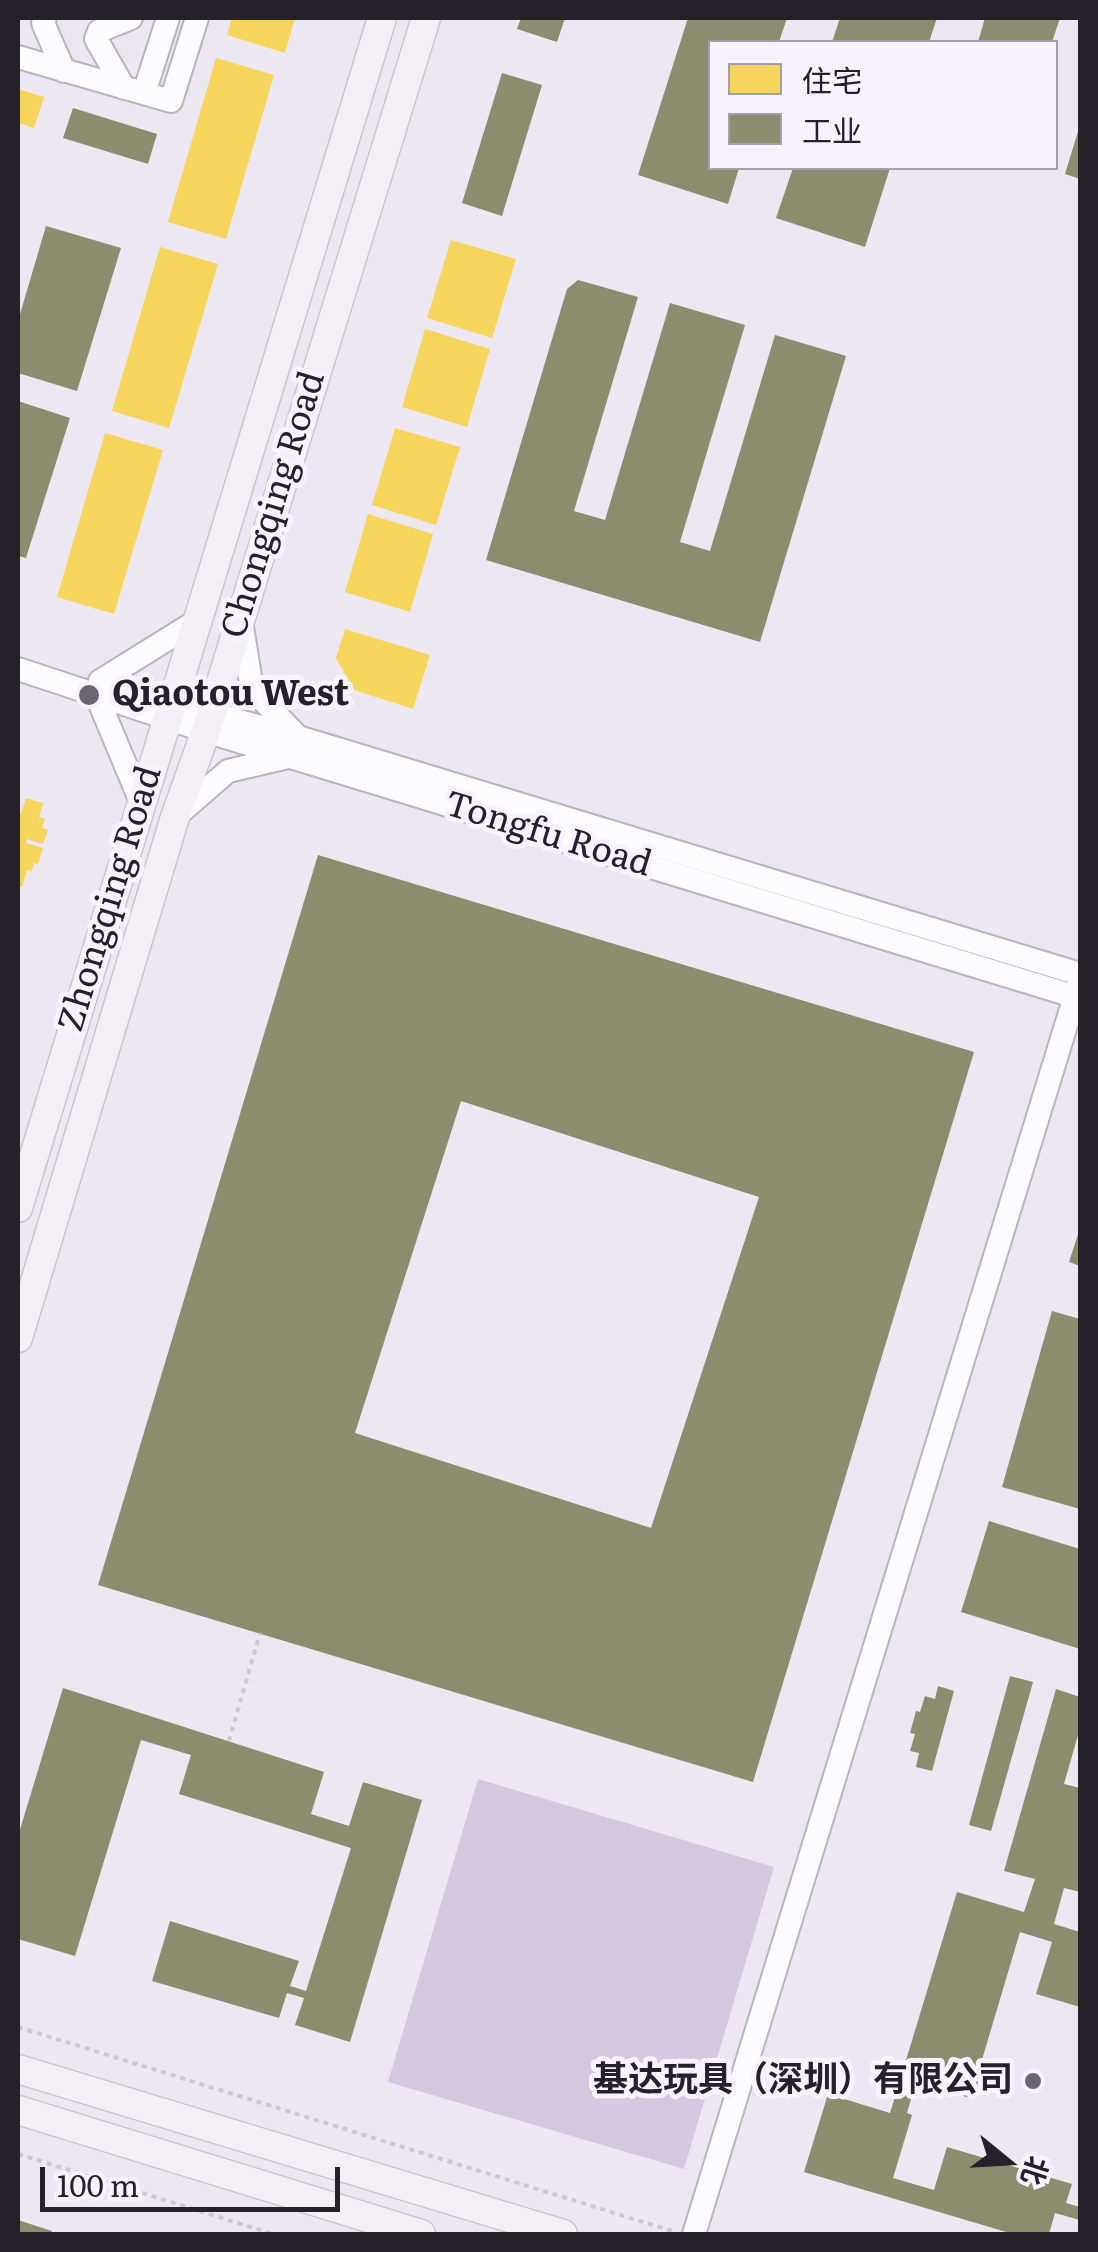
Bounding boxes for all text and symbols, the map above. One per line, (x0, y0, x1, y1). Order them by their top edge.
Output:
legend (708, 40, 1058, 170)
text: 住宅 (802, 57, 862, 101)
text: 工业 (802, 107, 862, 151)
street label: Chongqing Road (213, 367, 335, 643)
place label: Qiaotou West (112, 674, 349, 716)
marker: Qiaotou West (76, 682, 102, 708)
street label: Zhongqing Road (51, 761, 171, 1037)
street label: Tongfu Road (440, 784, 656, 886)
place label: 基达玩具（深圳）有限公司 (593, 2060, 1013, 2102)
marker: 基达玩具（深圳）有限公司 (1022, 2070, 1044, 2092)
north arrow (958, 2112, 1058, 2212)
scale bar (45, 2147, 345, 2209)
text: 北 (1012, 2151, 1061, 2191)
text: 100 m (57, 2162, 139, 2206)

